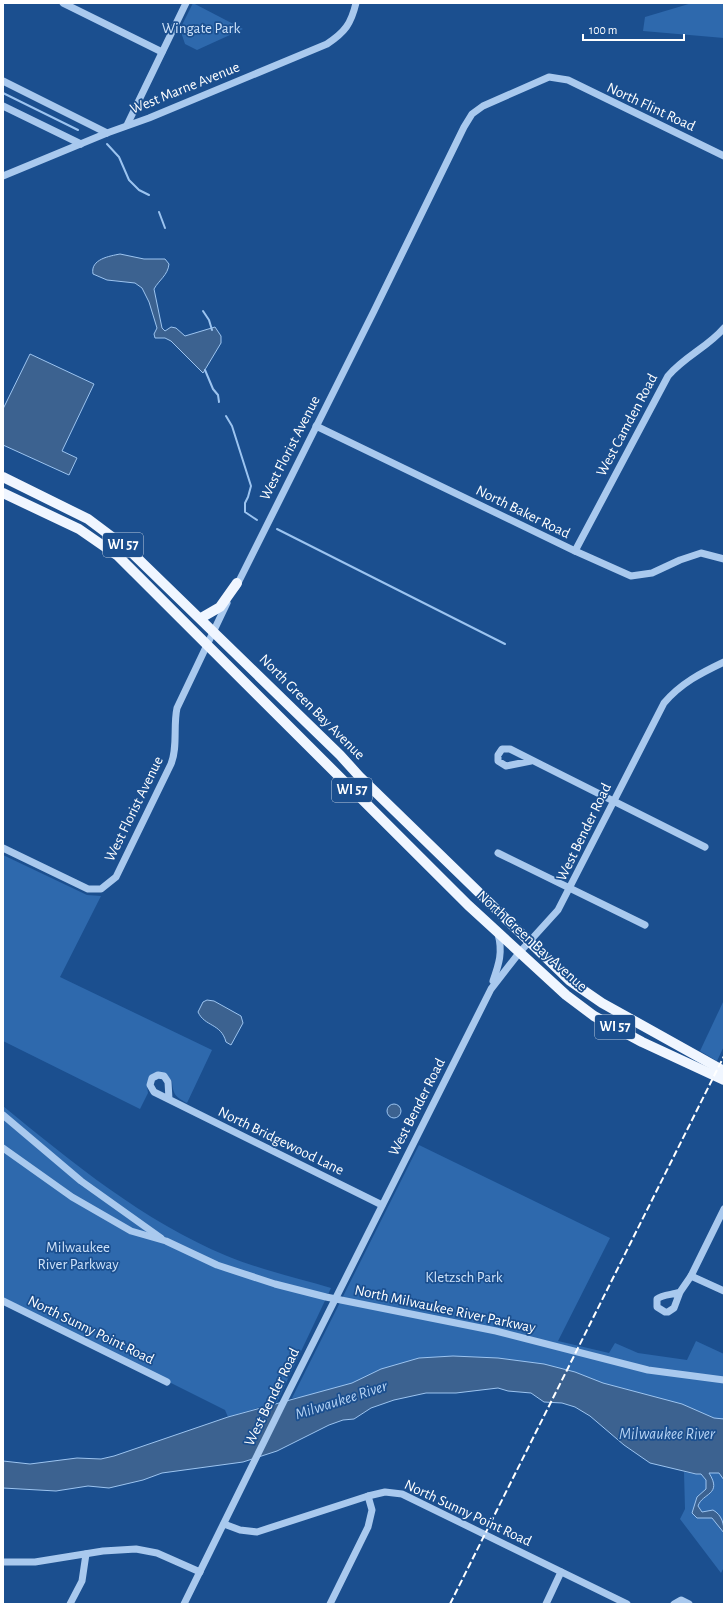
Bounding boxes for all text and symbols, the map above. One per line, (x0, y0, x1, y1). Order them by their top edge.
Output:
scale bar (583, 16, 684, 42)
park label: Wingate Park (162, 21, 240, 36)
text: 100 m (589, 24, 617, 36)
street label: West Marne Avenue (128, 59, 242, 117)
street label: North Flint Road (604, 80, 698, 134)
street label: West Camden Road (594, 371, 660, 479)
street label: West Florist Avenue (257, 393, 323, 503)
street label: North Baker Road (474, 483, 573, 541)
road number: WI 57 (103, 533, 143, 557)
street label: North Green Bay Avenue (256, 651, 368, 763)
street label: West Florist Avenue (102, 754, 166, 864)
road number: WI 57 (332, 778, 372, 802)
street label: West Bender Road (554, 780, 614, 883)
street label: North Green Bay Avenue (474, 888, 590, 994)
road number: WI 57 (595, 1015, 635, 1039)
street label: West Bender Road (386, 1056, 448, 1158)
street label: North Bridgewood Lane (216, 1104, 346, 1178)
park label: Milwaukee River Parkway (37, 1240, 119, 1272)
park label: Kletzsch Park (425, 1270, 503, 1285)
street label: North Milwaukee River Parkway (353, 1282, 538, 1336)
street label: North Sunny Point Road (25, 1293, 157, 1367)
street label: West Bender Road (242, 1345, 302, 1448)
water label: Milwaukee River (293, 1377, 390, 1422)
water label: Milwaukee River (619, 1426, 716, 1442)
street label: North Sunny Point Road (402, 1477, 534, 1549)

